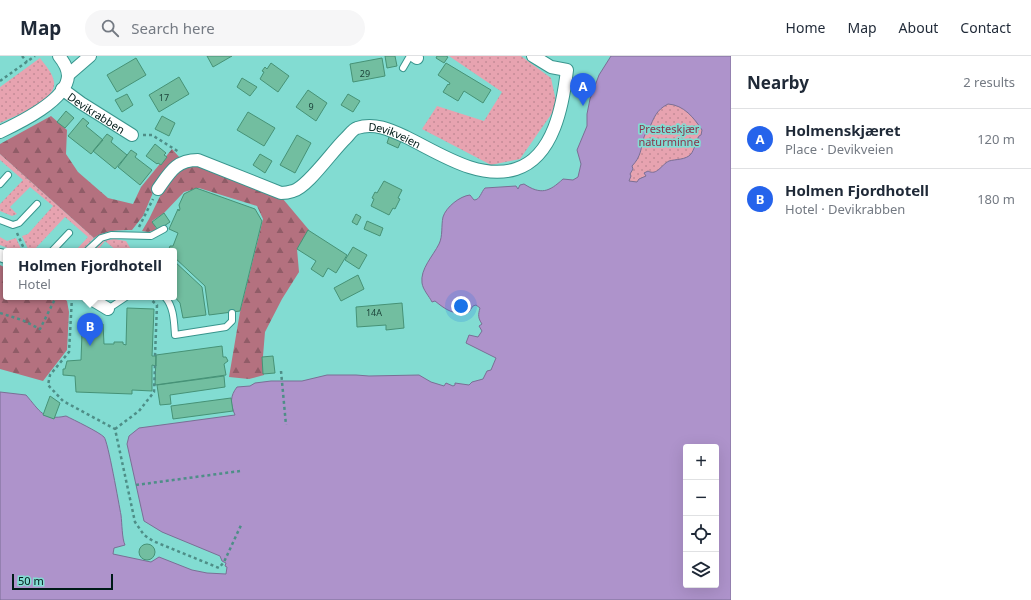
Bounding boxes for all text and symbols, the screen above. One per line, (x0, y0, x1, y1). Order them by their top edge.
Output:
search box (85, 10, 365, 46)
text: Map (20, 15, 61, 41)
icon: search (99, 17, 121, 39)
text: Search here (131, 18, 215, 38)
text: Home (786, 18, 825, 37)
text: Map (847, 18, 877, 37)
text: About (899, 18, 938, 37)
text: Contact (960, 18, 1011, 37)
house number: 29 (360, 67, 370, 80)
text: Nearby (747, 71, 809, 94)
pin: A (570, 73, 596, 106)
text: 2 results (963, 73, 1015, 91)
street label: Devikrabben (65, 88, 128, 137)
house number: 17 (159, 91, 169, 104)
house number: 9 (308, 100, 314, 113)
street label: Devikveien (368, 118, 424, 151)
text: Holmenskjæret (785, 120, 901, 140)
park label: Presteskjær naturminne (638, 121, 700, 149)
text: A (756, 130, 765, 148)
text: 120 m (977, 130, 1015, 148)
text: Place · Devikveien (785, 140, 893, 158)
text: Holmen Fjordhotell (785, 180, 929, 200)
text: B (756, 190, 764, 208)
text: 180 m (977, 190, 1015, 208)
text: Hotel · Devikrabben (785, 200, 905, 218)
popup (3, 248, 177, 300)
text: Holmen Fjordhotell (18, 255, 162, 275)
text: Hotel (18, 275, 51, 293)
your location (451, 296, 471, 316)
house number: 14A (366, 306, 382, 319)
pin: B (77, 313, 103, 346)
map controls (683, 444, 719, 588)
button: + (683, 444, 719, 480)
button: − (683, 480, 719, 516)
button: locate (683, 516, 719, 552)
button: layers (683, 552, 719, 588)
scale bar (12, 572, 113, 591)
text: 50 m (18, 573, 44, 588)

